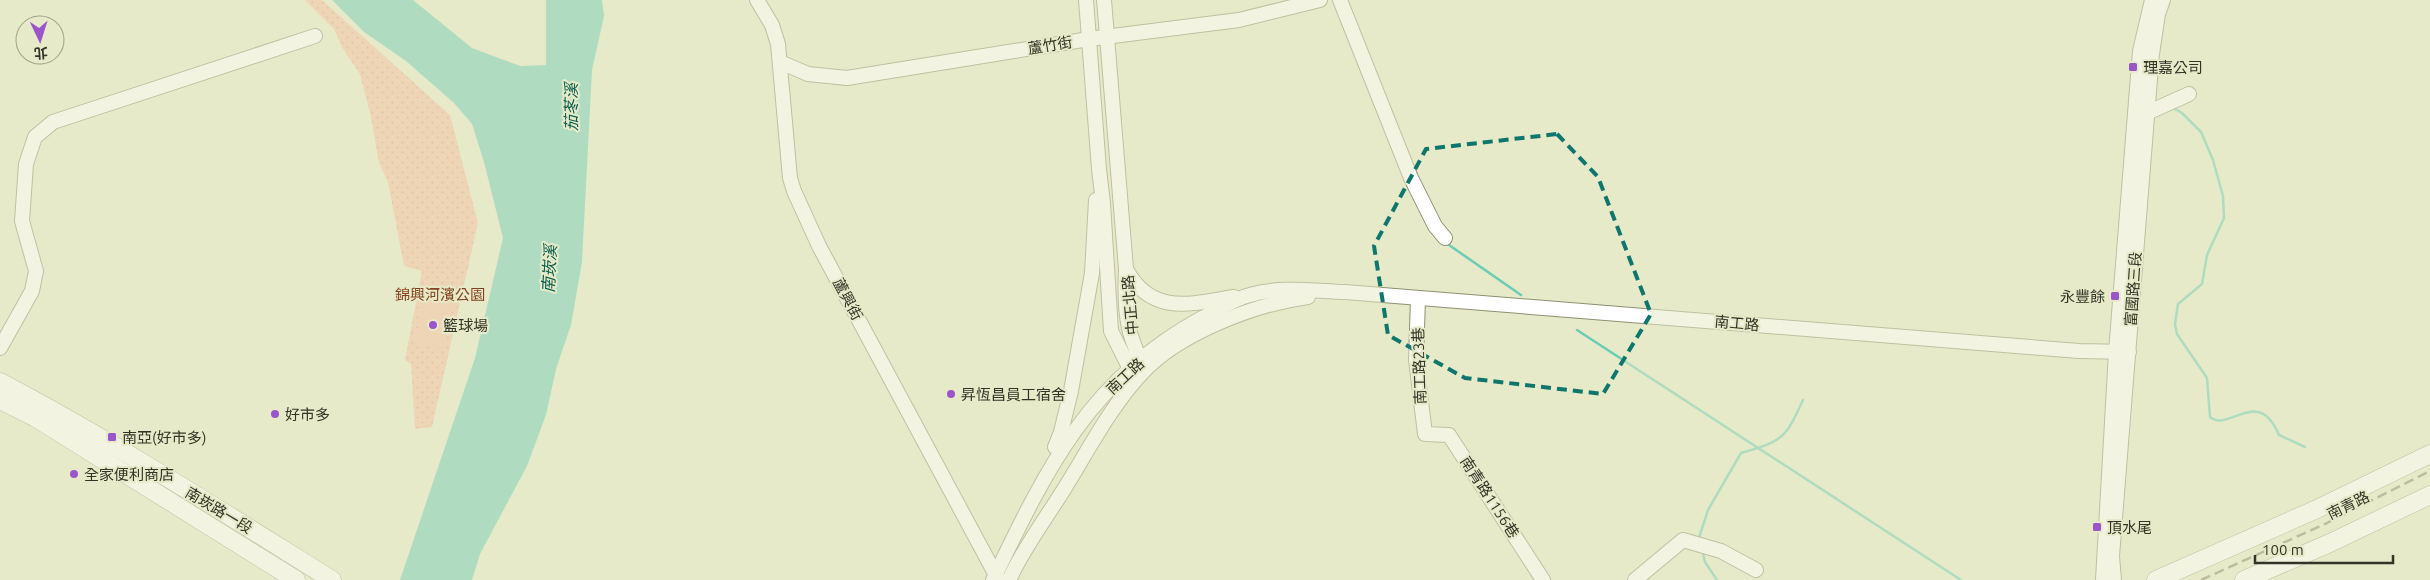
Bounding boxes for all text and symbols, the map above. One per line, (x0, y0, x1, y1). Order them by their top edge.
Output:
north arrow (15, 15, 65, 65)
street label: 蘆竹街 (1026, 33, 1074, 57)
text: 北 (33, 44, 48, 61)
place label: 理嘉公司 (2143, 59, 2203, 76)
marker: 理嘉公司 (2127, 61, 2139, 73)
water label: 茄苳溪 (562, 81, 580, 131)
water label: 南崁溪 (539, 243, 559, 293)
street label: 富國路三段 (2122, 251, 2144, 327)
street label: 中正北路 (1119, 274, 1141, 336)
street label: 蘆興街 (830, 275, 866, 323)
park label: 錦興河濱公園 (395, 286, 485, 303)
place label: 永豐餘 (2060, 288, 2105, 305)
marker: 永豐餘 (2109, 290, 2121, 302)
street label: 南工路 (1714, 313, 1760, 333)
place label: 籃球場 (443, 317, 488, 334)
marker: 籃球場 (427, 319, 439, 331)
street label: 南工路23巷 (1409, 327, 1429, 405)
street label: 南工路 (1103, 354, 1147, 398)
place label: 昇恆昌員工宿舍 (961, 386, 1066, 403)
marker: 昇恆昌員工宿舍 (945, 388, 957, 400)
place label: 好市多 (285, 406, 330, 423)
marker: 好市多 (269, 408, 281, 420)
place label: 南亞(好市多) (122, 429, 206, 446)
marker: 南亞(好市多) (106, 431, 118, 443)
street label: 南青路1156巷 (1457, 453, 1523, 541)
place label: 全家便利商店 (84, 466, 174, 483)
marker: 全家便利商店 (68, 468, 80, 480)
street label: 南崁路一段 (182, 483, 256, 537)
street label: 南青路 (2324, 487, 2372, 523)
place label: 頂水尾 (2107, 519, 2152, 536)
marker: 頂水尾 (2091, 521, 2103, 533)
scale bar (2255, 532, 2392, 564)
text: 100 m (2262, 541, 2304, 558)

